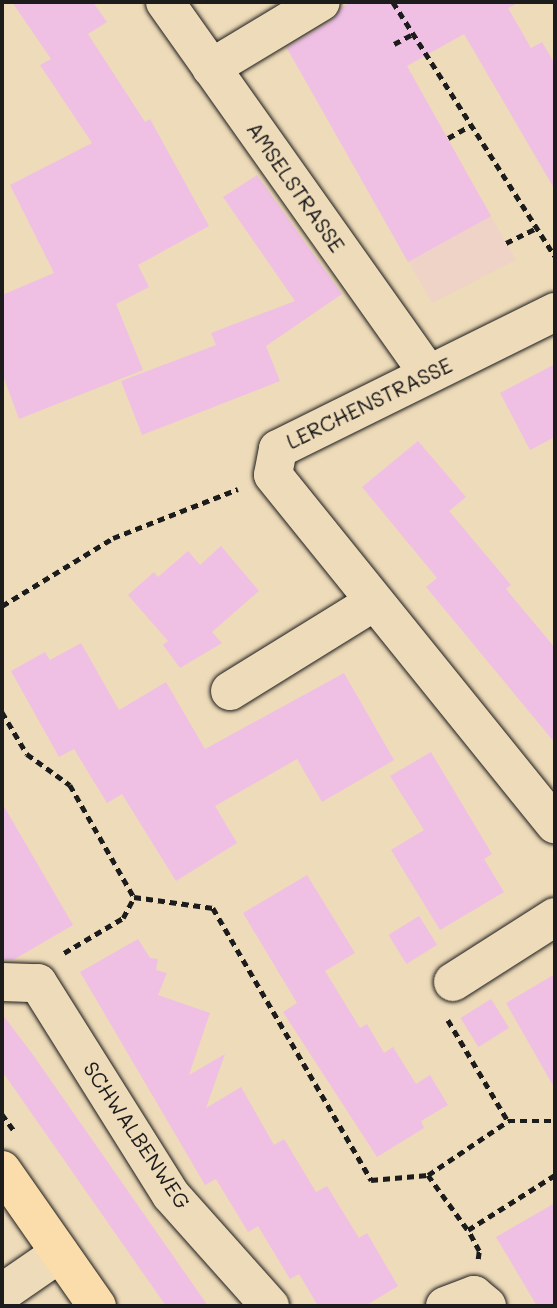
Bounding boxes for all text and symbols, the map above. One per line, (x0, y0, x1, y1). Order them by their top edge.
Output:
street label: AMSELSTRASSE (242, 117, 350, 257)
street label: LERCHENSTRASSE (282, 352, 456, 454)
street label: SCHWALBENWEG (78, 1056, 196, 1214)

